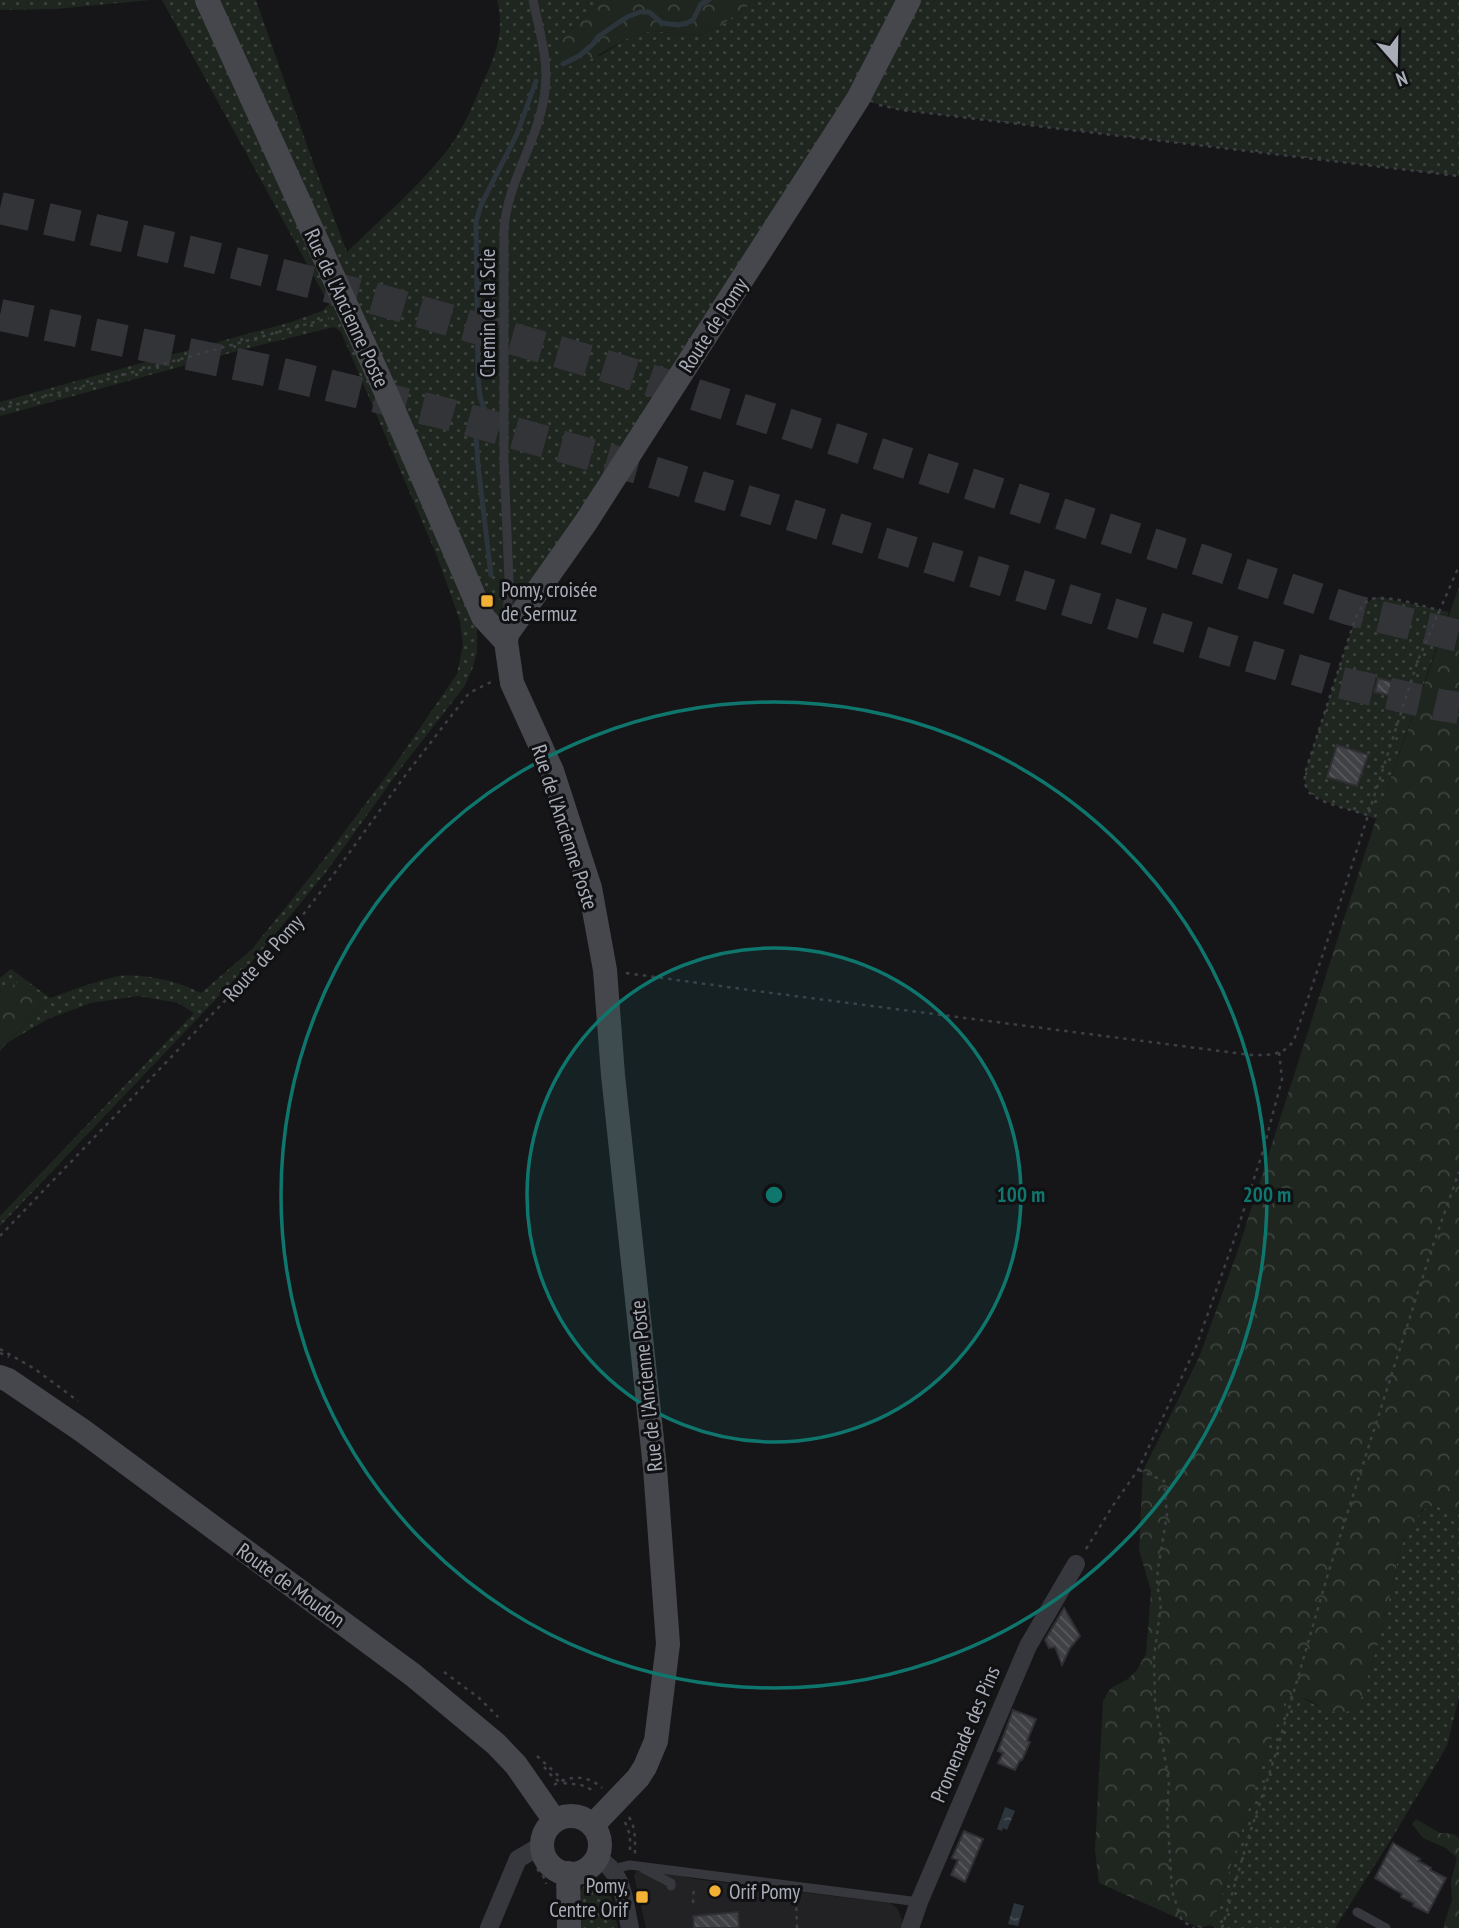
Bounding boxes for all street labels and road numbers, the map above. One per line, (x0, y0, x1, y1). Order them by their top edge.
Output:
street label: Rue de l'Ancienne Poste (298, 224, 396, 392)
street label: Chemin de la Scie (474, 248, 501, 378)
street label: Route de Pomy (672, 272, 754, 378)
street label: Rue de l'Ancienne Poste (526, 741, 604, 913)
street label: Route de Pomy (217, 909, 309, 1007)
street label: Rue de l'Ancienne Poste (624, 1299, 668, 1473)
street label: Route de Moudon (232, 1537, 350, 1633)
street label: Promenade des Pins (924, 1662, 1006, 1806)

